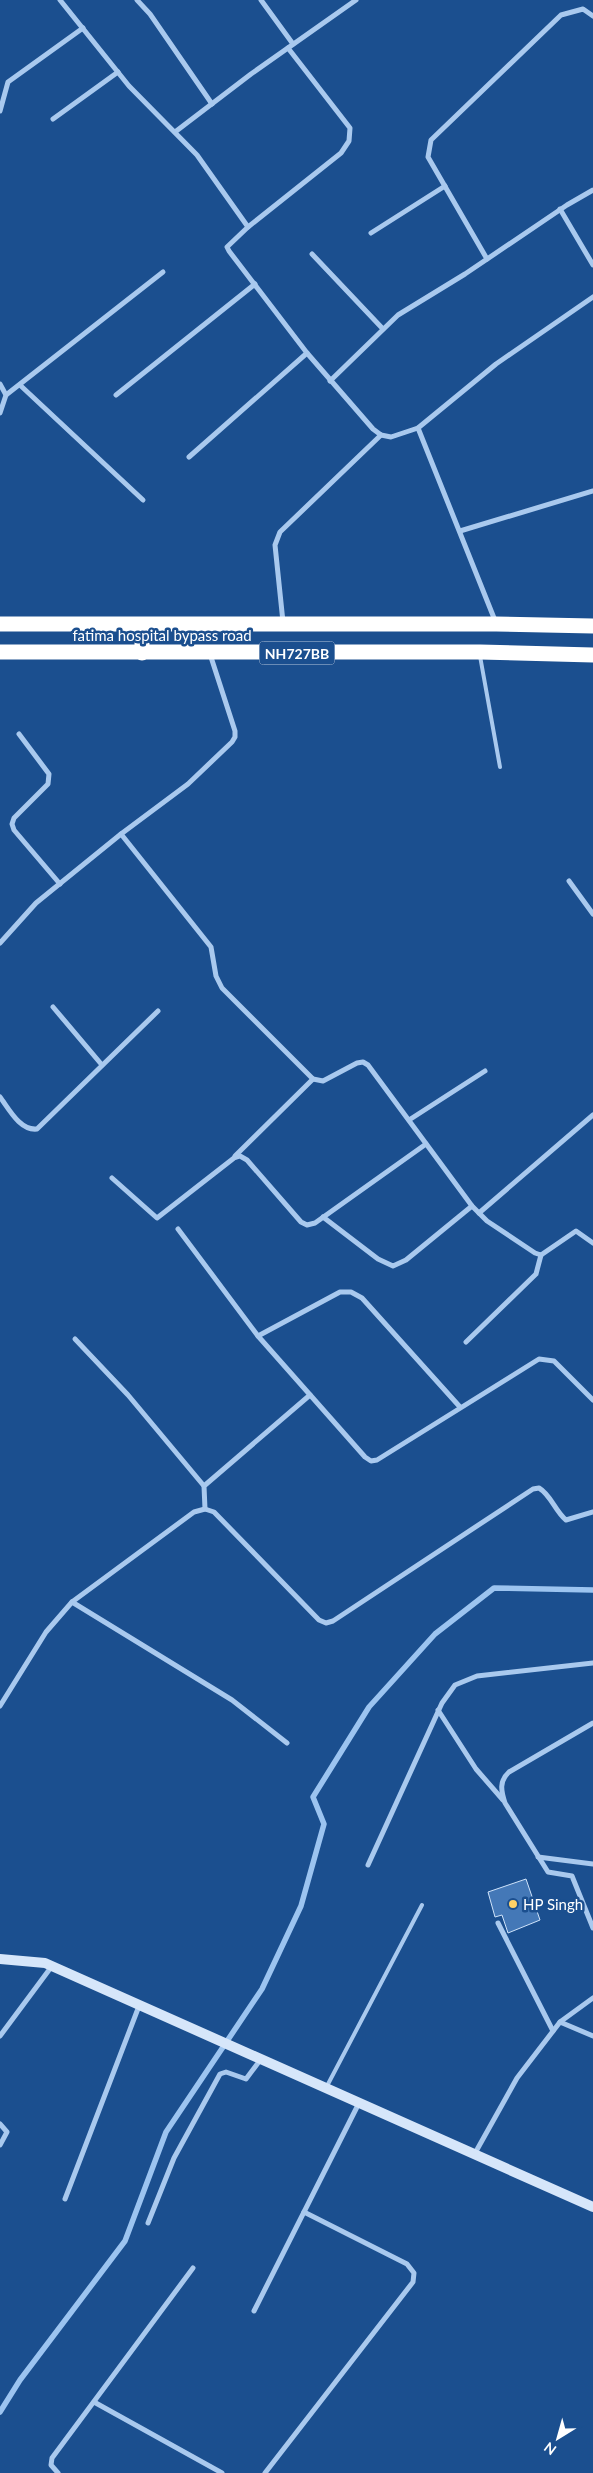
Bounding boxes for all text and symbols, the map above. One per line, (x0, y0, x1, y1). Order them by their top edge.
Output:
street label: fatima hospital bypass road (72, 626, 252, 644)
road number: NH727BB (260, 641, 334, 664)
place label: HP Singh (523, 1895, 583, 1913)
marker: HP Singh (507, 1898, 519, 1910)
north arrow (533, 2413, 583, 2463)
text: N (540, 2439, 559, 2459)

